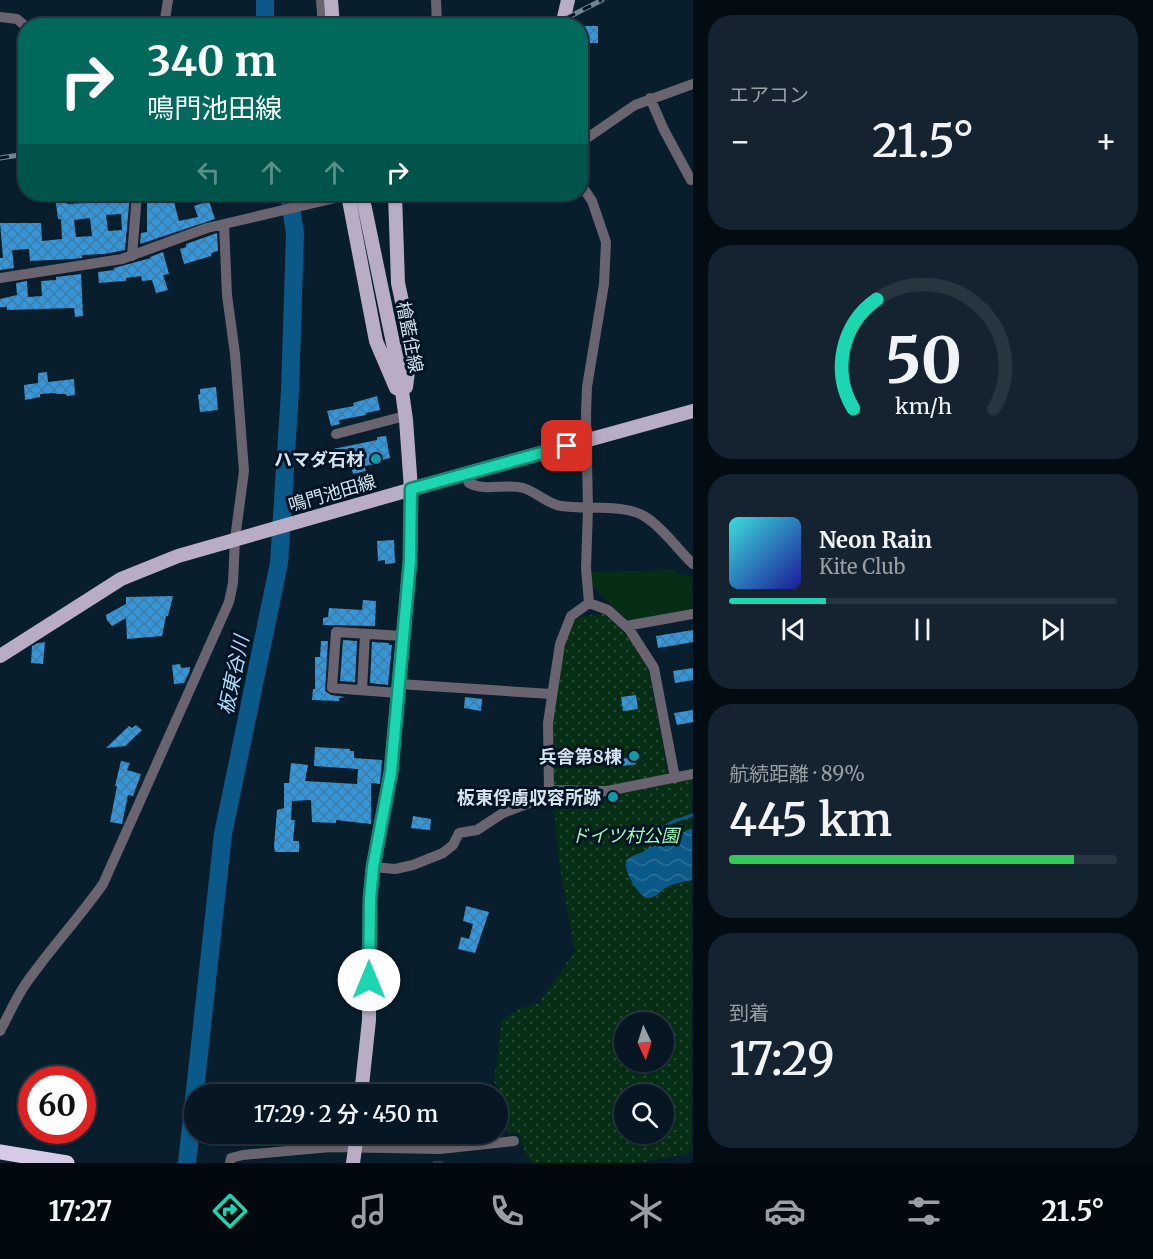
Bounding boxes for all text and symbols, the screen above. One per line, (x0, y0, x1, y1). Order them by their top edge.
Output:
text: 340 m (147, 35, 277, 87)
icon: right (48, 42, 126, 120)
text: エアコン (729, 82, 809, 107)
text: 鳴門池田線 (147, 91, 282, 125)
text: 21.5° (872, 113, 974, 169)
text: − (729, 121, 751, 162)
text: + (1095, 121, 1117, 162)
icon: left (192, 156, 225, 189)
icon: ahead (255, 156, 288, 189)
icon: ahead (318, 156, 351, 189)
icon: right (381, 156, 414, 189)
street label: 檜藍住線 (392, 299, 428, 375)
text: 50 (884, 322, 962, 400)
text: km/h (895, 393, 951, 420)
pin (541, 420, 592, 471)
icon: arrive (550, 429, 583, 462)
place label: ハマダ石材 (274, 448, 364, 471)
marker: ハマダ石材 (369, 452, 383, 466)
street label: 鳴門池田線 (286, 470, 378, 516)
text: Neon Rain (819, 526, 932, 554)
text: Kite Club (819, 554, 905, 579)
icon: previous (777, 613, 810, 646)
icon: pause (906, 613, 939, 646)
icon: next (1036, 613, 1069, 646)
water label: 板東谷川 (212, 631, 254, 717)
place label: 兵舎第8棟 (539, 745, 622, 768)
marker: 兵舎第8棟 (627, 749, 641, 763)
text: 航続距離 · 89% (729, 761, 865, 786)
place label: 板東俘虜収容所跡 (457, 786, 601, 809)
marker: 板東俘虜収容所跡 (606, 790, 620, 804)
text: 445 km (729, 792, 892, 848)
park label: ドイツ村公園 (571, 824, 682, 847)
position arrow (337, 948, 401, 1012)
text: 到着 (729, 1000, 769, 1025)
north arrow (614, 1012, 674, 1072)
map controls (614, 1012, 674, 1144)
text: 17:29 (729, 1031, 835, 1087)
speed limit sign: 60 (18, 1066, 96, 1144)
button: search (614, 1084, 674, 1144)
text: 17:29 · 2 分 · 450 m (254, 1100, 438, 1128)
icon: directions (209, 1190, 251, 1232)
icon: music (348, 1190, 390, 1232)
icon: phone (486, 1190, 528, 1232)
icon: climate (625, 1190, 667, 1232)
icon: car (764, 1190, 806, 1232)
icon: filters (903, 1190, 945, 1232)
text: 17:27 (48, 1194, 112, 1228)
text: 21.5° (1042, 1194, 1105, 1228)

